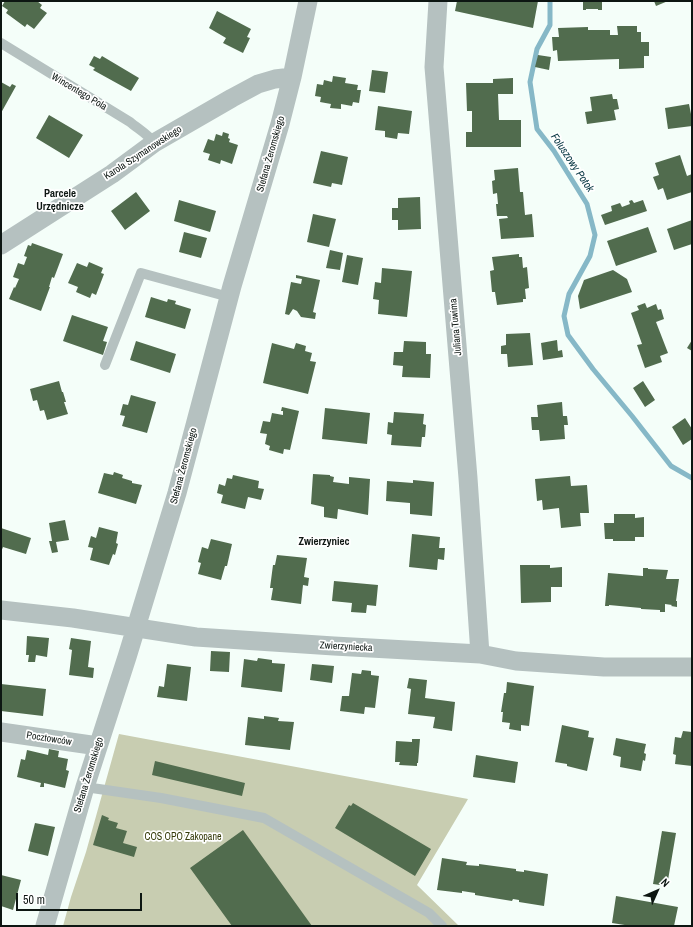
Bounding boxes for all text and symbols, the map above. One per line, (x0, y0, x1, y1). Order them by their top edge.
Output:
street label: Wincentego Pola (49, 71, 109, 113)
street label: Stefana Żeromskiego (254, 115, 288, 193)
street label: Karola Szymanowskiego (102, 123, 184, 183)
water label: Foluszowy Potok (548, 131, 596, 195)
district label: Parcele Urzędnicze (36, 187, 84, 213)
street label: Juliana Tuwima (448, 298, 464, 356)
street label: Stefana Żeromskiego (168, 427, 200, 505)
district label: Zwierzyniec (298, 535, 350, 549)
street label: Zwierzyniecka (319, 640, 373, 654)
street label: Pocztowców (26, 730, 72, 748)
street label: Stefana Żeromskiego (72, 736, 106, 814)
park label: COS OPO Zakopane (144, 831, 222, 843)
north arrow (637, 871, 677, 911)
text: N (658, 875, 673, 890)
scale bar (18, 885, 144, 911)
text: 50 m (23, 892, 45, 908)

